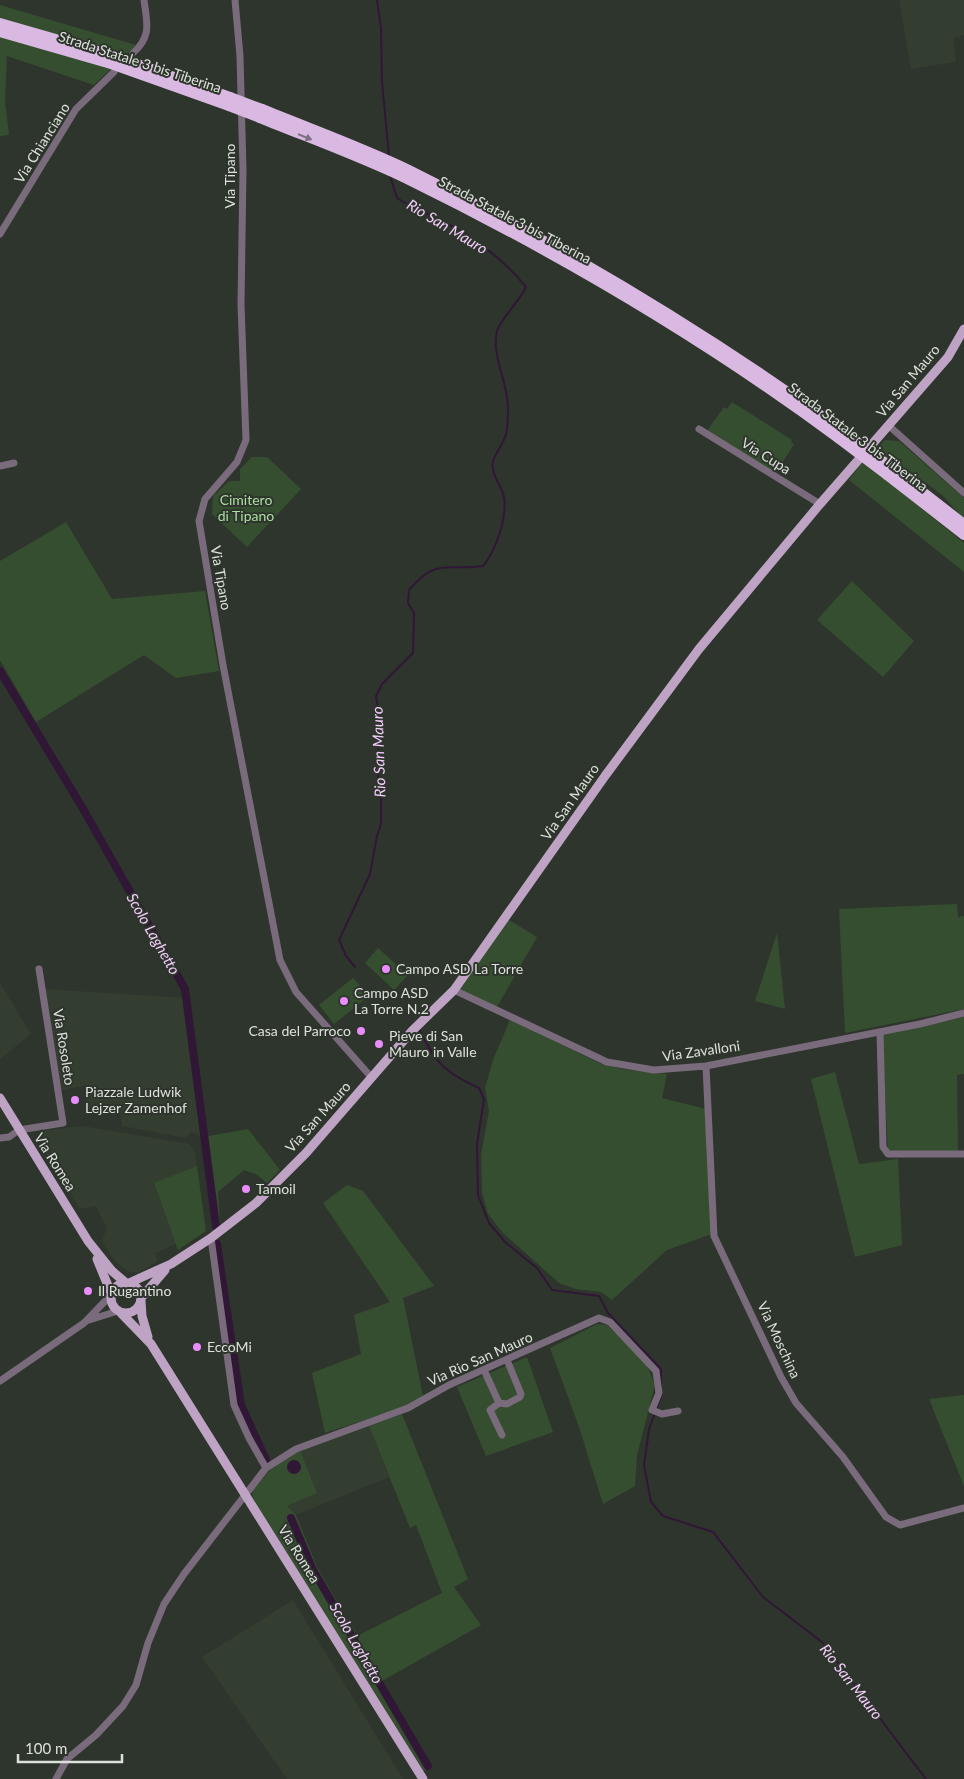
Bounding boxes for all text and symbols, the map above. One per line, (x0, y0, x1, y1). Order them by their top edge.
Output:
street label: Strada Statale 3 bis Tiberina (57, 27, 224, 96)
street label: Via Chianciano (10, 99, 73, 186)
one-way arrow (298, 133, 312, 141)
street label: Via Tipano (221, 143, 238, 209)
street label: Strada Statale 3 bis Tiberina (436, 172, 594, 267)
water label: Rio San Mauro (404, 195, 491, 257)
street label: Via San Mauro (872, 341, 943, 420)
street label: Strada Statale 3 bis Tiberina (785, 379, 931, 495)
street label: Via Cupa (738, 434, 794, 477)
park label: Cimitero di Tipano (218, 491, 274, 524)
street label: Via Tipano (207, 544, 236, 612)
water label: Rio San Mauro (367, 706, 389, 798)
street label: Via San Mauro (537, 760, 602, 843)
water label: Scolo Laghetto (123, 890, 185, 978)
place label: Campo ASD La Torre (396, 960, 523, 977)
marker: Campo ASD La Torre (380, 963, 392, 975)
place label: Campo ASD La Torre N.2 (354, 984, 429, 1017)
marker: Campo ASD La Torre N.2 (338, 995, 350, 1007)
street label: Via Rosoleto (50, 1007, 79, 1086)
place label: Casa del Parroco (248, 1022, 351, 1039)
marker: Casa del Parroco (355, 1025, 367, 1037)
place label: Pieve di San Mauro in Valle (389, 1027, 477, 1060)
street label: Via Zavalloni (661, 1037, 741, 1064)
marker: Pieve di San Mauro in Valle (373, 1038, 385, 1050)
street label: Via San Mauro (281, 1078, 354, 1156)
place label: Piazzale Ludwik Lejzer Zamenhof (85, 1083, 187, 1116)
marker: Piazzale Ludwik Lejzer Zamenhof (69, 1094, 81, 1106)
street label: Via Romea (31, 1129, 80, 1194)
place label: Tamoil (256, 1180, 296, 1197)
marker: Tamoil (240, 1183, 252, 1195)
place label: Il Rugantino (98, 1282, 171, 1299)
marker: Il Rugantino (82, 1285, 94, 1297)
street label: Via Moschina (754, 1299, 805, 1381)
street label: Via Rio San Mauro (425, 1328, 535, 1389)
place label: EccoMi (207, 1338, 252, 1355)
marker: EccoMi (191, 1341, 203, 1353)
street label: Via Romea (275, 1521, 324, 1586)
water label: Scolo Laghetto (326, 1599, 388, 1687)
water label: Rio San Mauro (817, 1640, 887, 1723)
scale bar (18, 1732, 121, 1764)
text: 100 m (25, 1739, 67, 1757)

